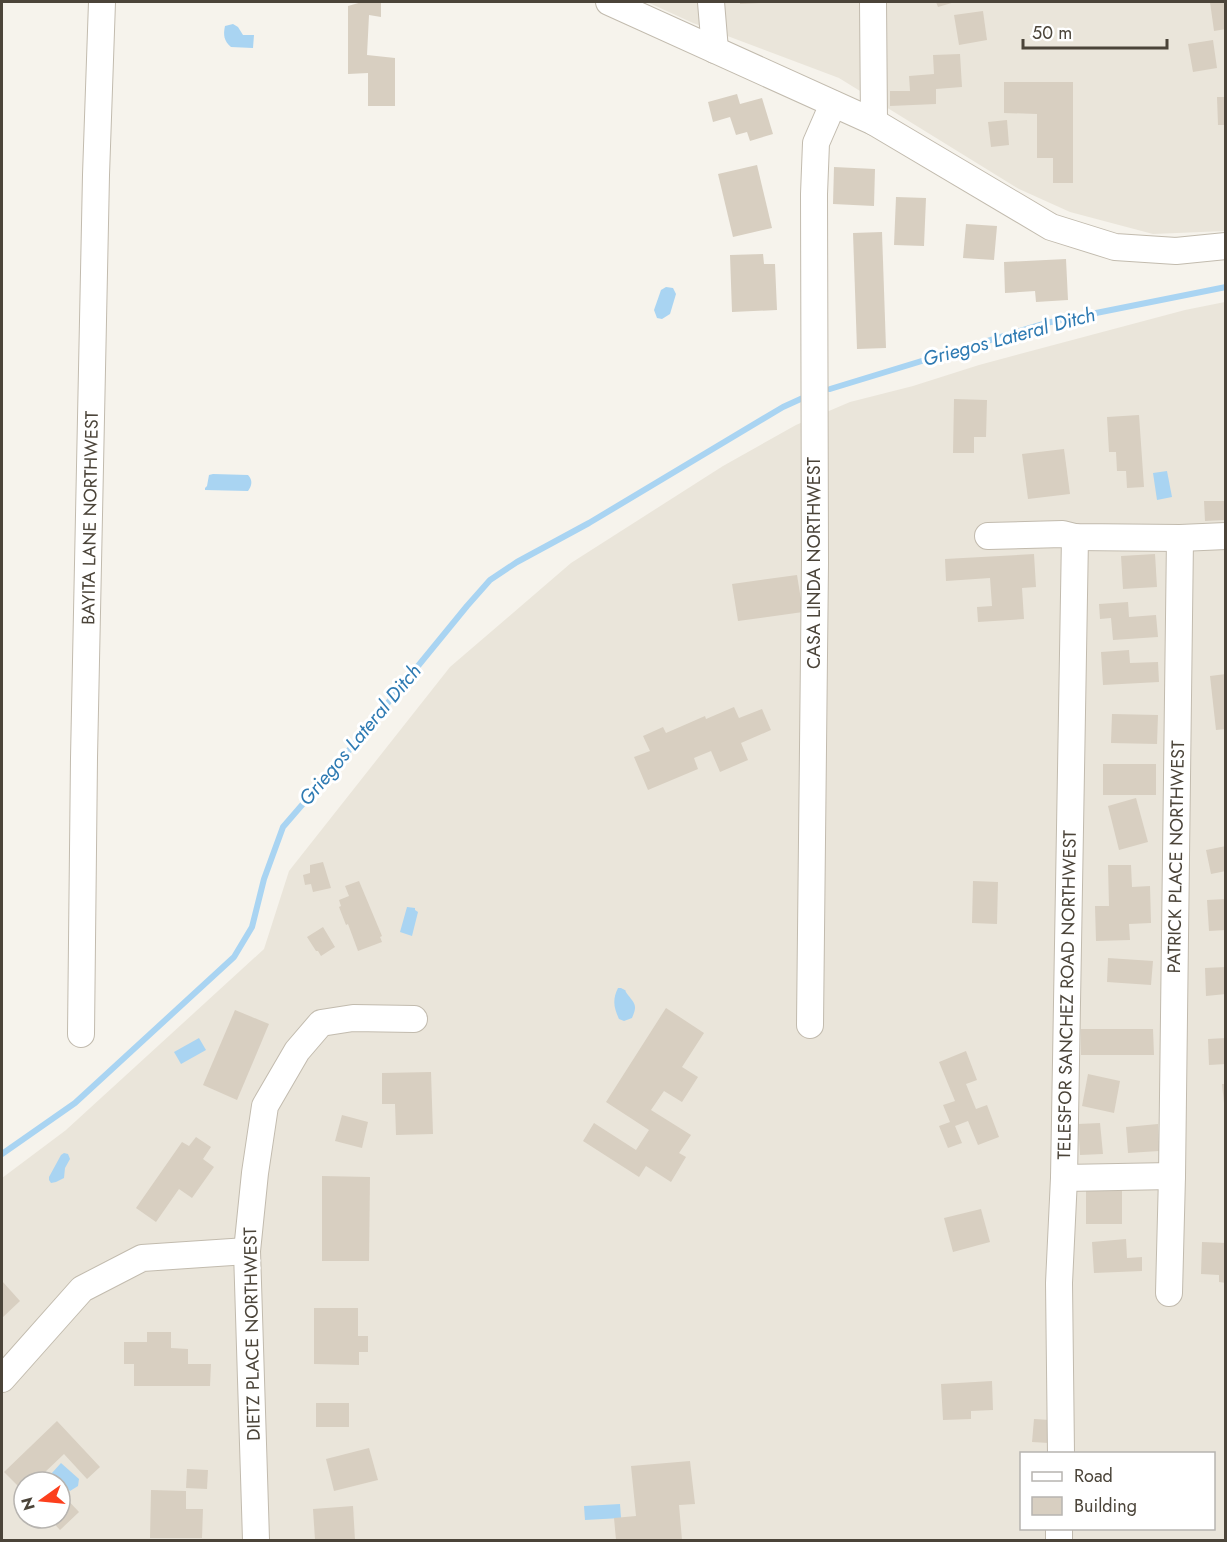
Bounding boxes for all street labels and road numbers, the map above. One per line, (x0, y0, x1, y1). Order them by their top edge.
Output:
street label: BAYITA LANE NORTHWEST (75, 410, 105, 625)
street label: CASA LINDA NORTHWEST (801, 456, 827, 669)
street label: PATRICK PLACE NORTHWEST (1161, 740, 1191, 974)
street label: TELESFOR SANCHEZ ROAD NORTHWEST (1051, 829, 1083, 1160)
street label: DIETZ PLACE NORTHWEST (237, 1226, 267, 1441)

